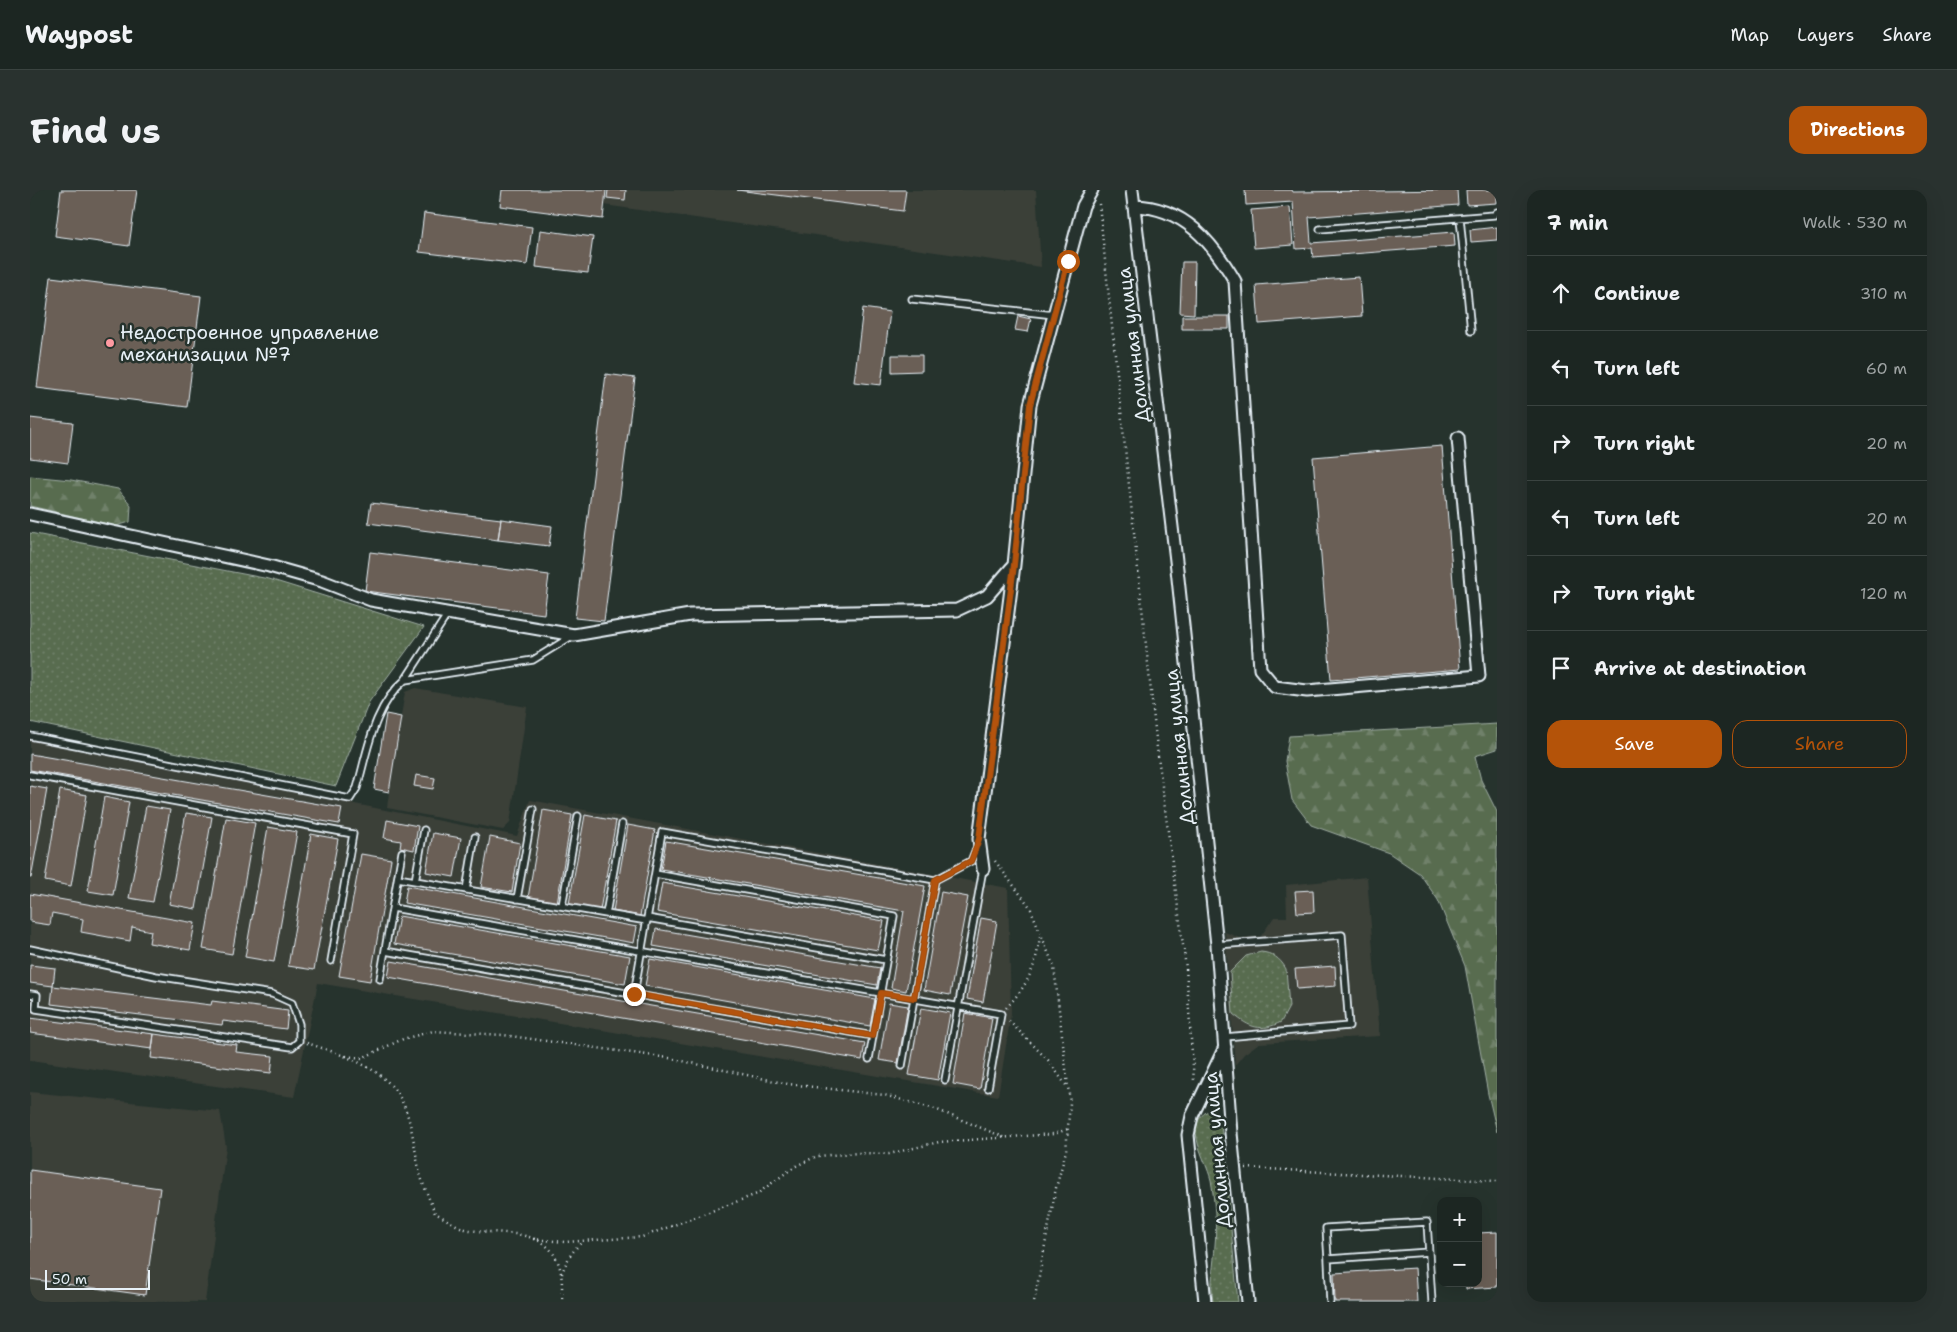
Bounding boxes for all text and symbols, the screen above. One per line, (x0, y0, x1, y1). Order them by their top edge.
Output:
text: Waypost (25, 19, 133, 51)
text: Map (1731, 23, 1769, 47)
text: Layers (1797, 23, 1854, 47)
text: Share (1882, 23, 1932, 47)
button: Directions (1789, 106, 1927, 154)
text: Find us (30, 107, 161, 154)
text: 7 min (1547, 209, 1608, 237)
text: Walk · 530 m (1803, 212, 1907, 233)
route start (1057, 250, 1080, 273)
street label: Долинная улица (1111, 266, 1155, 424)
icon: ahead (1547, 279, 1575, 307)
text: Continue (1594, 281, 1680, 306)
text: 310 m (1860, 283, 1907, 304)
place label: Недостроенное управление механизации №7 (120, 320, 379, 367)
marker: Недостроенное управление механизации №7 (104, 337, 116, 349)
icon: left (1547, 354, 1575, 382)
text: Turn left (1594, 356, 1680, 381)
text: 60 m (1866, 358, 1907, 379)
icon: right (1547, 429, 1575, 457)
text: Turn right (1594, 431, 1695, 456)
text: 20 m (1866, 433, 1907, 454)
icon: left (1547, 504, 1575, 532)
text: Turn left (1594, 506, 1680, 531)
text: 20 m (1866, 508, 1907, 529)
icon: right (1547, 579, 1575, 607)
text: Turn right (1594, 581, 1695, 606)
text: 120 m (1860, 583, 1907, 604)
icon: arrive (1547, 654, 1575, 682)
text: Arrive at destination (1594, 656, 1806, 681)
street label: Долинная улица (1158, 668, 1200, 826)
button: Save (1547, 720, 1722, 768)
button: Share (1732, 720, 1907, 768)
route end (623, 983, 646, 1006)
street label: Долинная улица (1198, 1071, 1236, 1229)
map controls (1437, 1197, 1482, 1287)
button: + (1437, 1197, 1482, 1242)
button: − (1437, 1242, 1482, 1287)
scale bar (45, 1267, 150, 1290)
text: 50 m (52, 1270, 87, 1288)

